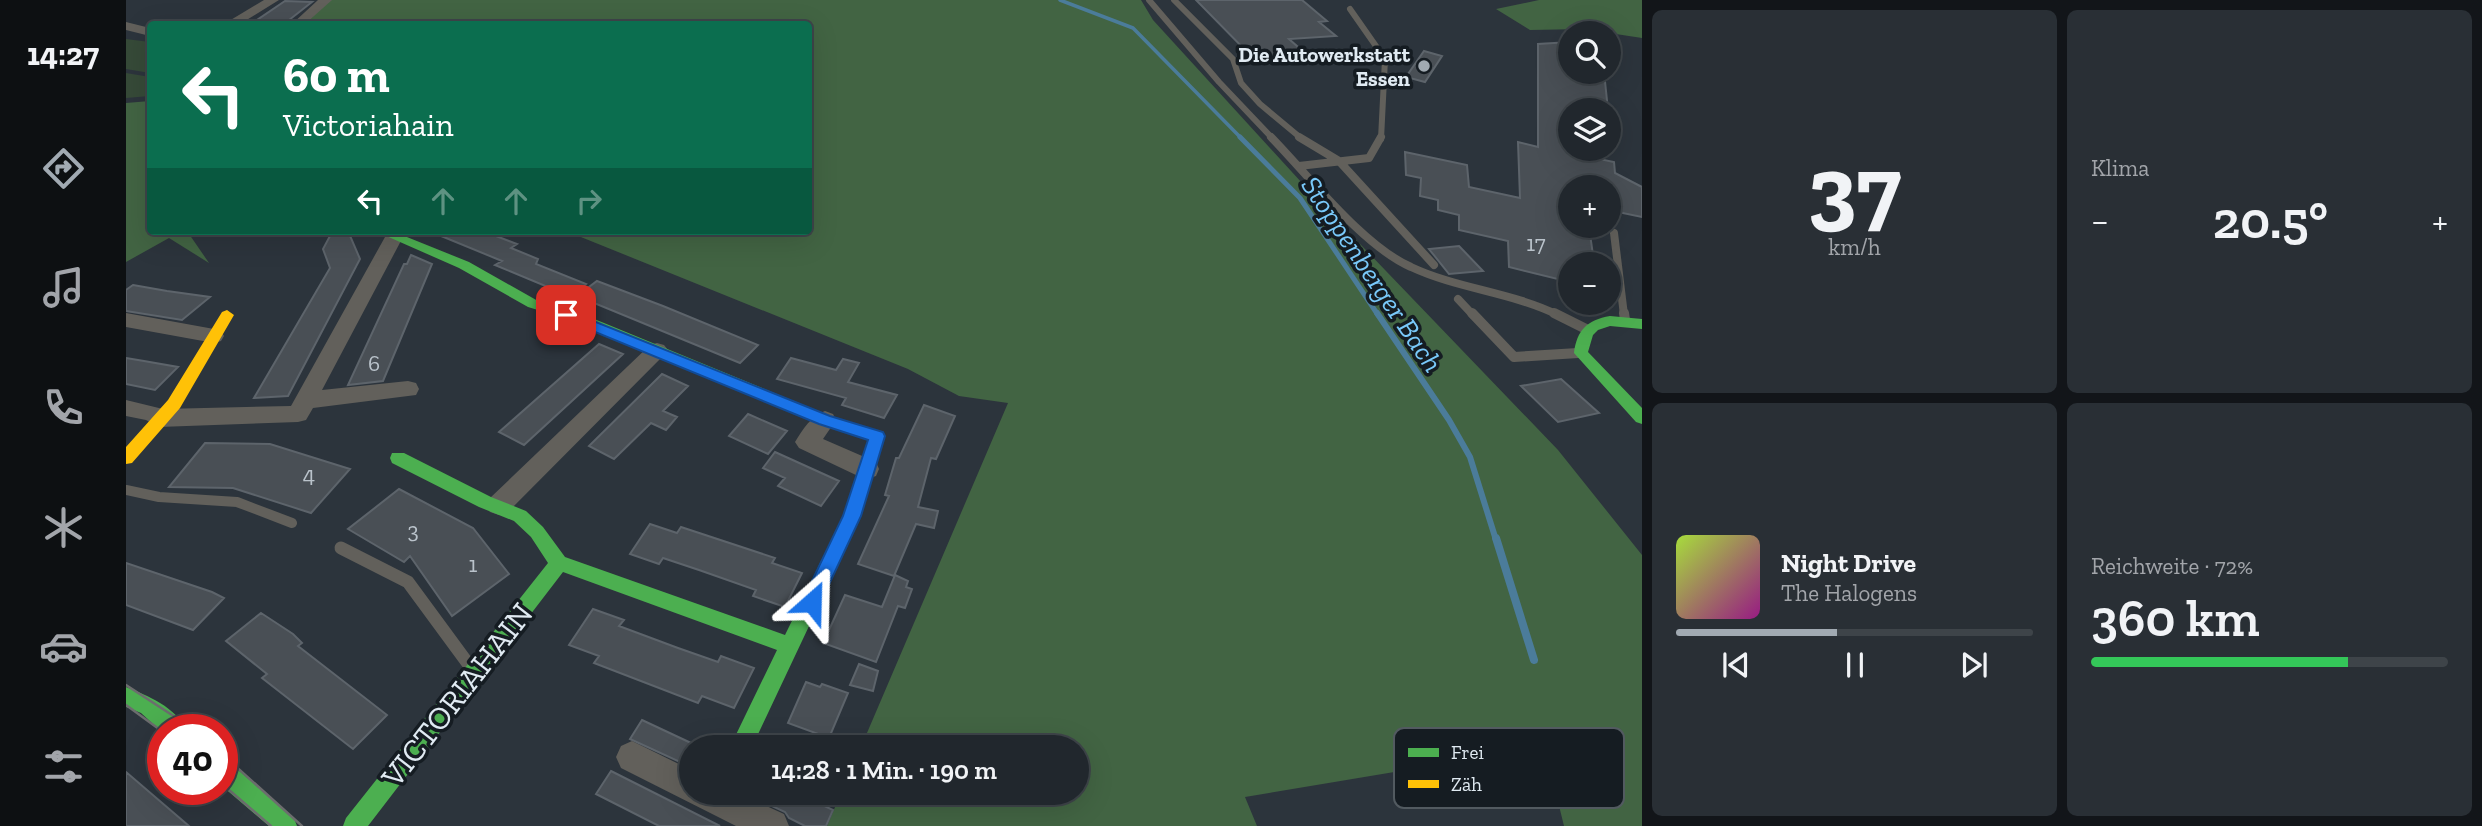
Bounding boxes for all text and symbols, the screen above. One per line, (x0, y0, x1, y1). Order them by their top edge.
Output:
map controls (1558, 21, 1621, 315)
button: search (1558, 21, 1621, 84)
text: 14:27 (27, 35, 99, 73)
place label: Die Autowerkstatt Essen (1238, 42, 1411, 91)
text: 60 m (283, 46, 390, 105)
icon: left (168, 49, 259, 140)
marker: Die Autowerkstatt Essen (1416, 58, 1432, 74)
button: layers (1558, 98, 1621, 161)
text: Victoriahain (283, 106, 454, 144)
text: 37 (1808, 133, 1901, 242)
icon: directions (39, 144, 88, 193)
text: Klima (2091, 154, 2149, 182)
water label: Stoppenberger Bach (1294, 170, 1450, 378)
button: + (1558, 175, 1621, 238)
icon: left (351, 182, 389, 220)
icon: ahead (424, 182, 462, 220)
icon: ahead (497, 182, 535, 220)
icon: right (570, 182, 608, 220)
text: 20.5° (2213, 189, 2328, 251)
text: − (2091, 198, 2109, 244)
text: + (2432, 198, 2448, 244)
house number: 17 (1526, 229, 1546, 257)
text: km/h (1828, 233, 1881, 261)
button: − (1558, 252, 1621, 315)
icon: music (39, 263, 88, 312)
pin (536, 285, 596, 345)
icon: arrive (547, 296, 585, 334)
house number: 6 (368, 349, 380, 377)
icon: phone (39, 383, 88, 432)
house number: 4 (303, 460, 315, 488)
icon: climate (39, 503, 88, 552)
house number: 3 (407, 516, 419, 544)
text: Night Drive (1781, 547, 1916, 579)
house number: 1 (469, 550, 478, 578)
text: Reichweite · 72% (2091, 552, 2253, 580)
position arrow (775, 565, 849, 639)
text: The Halogens (1781, 579, 1917, 607)
text: 360 km (2091, 587, 2259, 649)
street label: VICTORIAHAIN (373, 595, 541, 796)
icon: car (39, 622, 88, 671)
icon: previous (1717, 646, 1755, 684)
icon: pause (1836, 646, 1874, 684)
icon: next (1955, 646, 1993, 684)
speed limit sign: 40 (147, 714, 238, 805)
legend (1394, 728, 1624, 808)
text: Frei (1451, 741, 1484, 764)
icon: filters (39, 742, 88, 791)
text: 14:28 · 1 Min. · 190 m (771, 754, 997, 786)
text: Zäh (1451, 773, 1482, 796)

